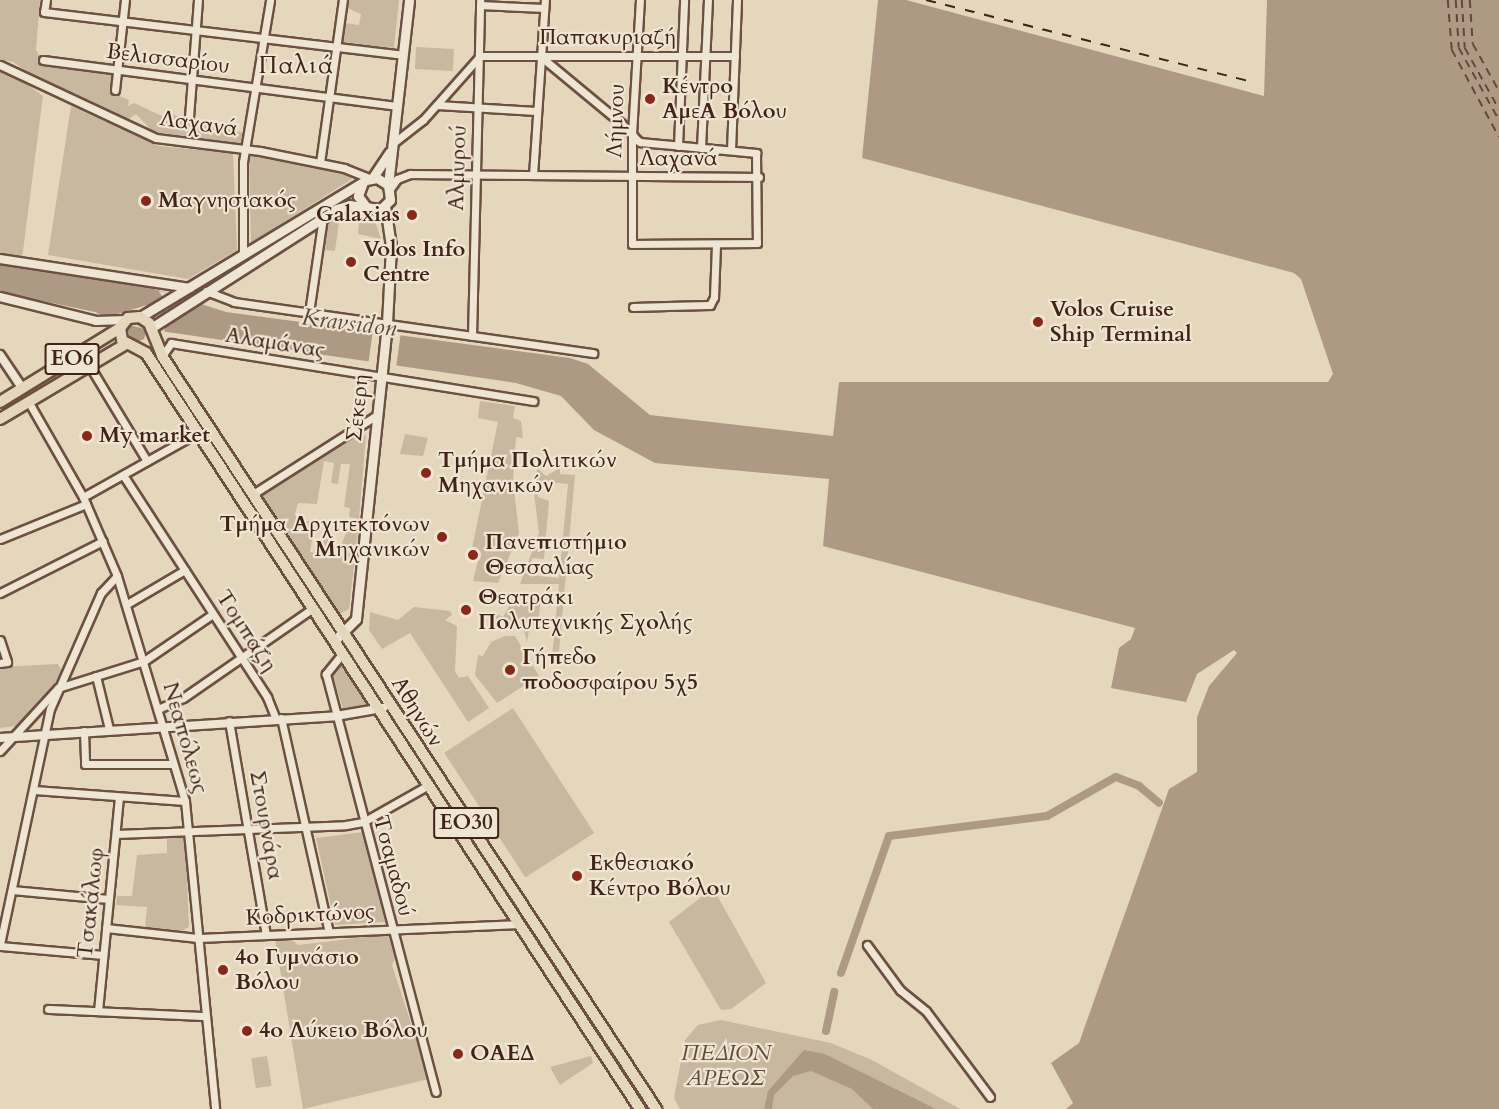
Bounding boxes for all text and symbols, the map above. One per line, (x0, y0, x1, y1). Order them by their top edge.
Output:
street label: Παπακυριαζή (539, 25, 677, 51)
street label: Βελισσαρίου (105, 38, 231, 80)
district label: Παλιά (259, 52, 335, 80)
place label: Κέντρο ΑμεΑ Βόλου (662, 73, 787, 124)
street label: Λήμνου (602, 83, 630, 159)
marker: Κέντρο ΑμεΑ Βόλου (643, 92, 657, 106)
street label: Λαχανά (158, 105, 240, 143)
street label: Αλμυρού (443, 125, 473, 211)
street label: Λαχανά (639, 146, 719, 172)
place label: Μαγνησιακός (158, 188, 296, 214)
marker: Μαγνησιακός (139, 194, 153, 208)
place label: Galaxias (316, 202, 400, 228)
marker: Galaxias (405, 208, 419, 222)
place label: Volos Info Centre (363, 236, 465, 288)
marker: Volos Info Centre (344, 255, 358, 269)
place label: Volos Cruise Ship Terminal (1050, 296, 1192, 348)
water label: Kravsidon (300, 303, 398, 343)
marker: Volos Cruise Ship Terminal (1031, 315, 1045, 329)
street label: Αλαμάνας (223, 322, 327, 364)
road number: ΕΟ6 (44, 341, 100, 377)
street label: Σέκερη (341, 373, 375, 443)
place label: My market (99, 423, 210, 449)
marker: My market (80, 429, 94, 443)
place label: Τμήμα Πολιτικών Μηχανικών (438, 447, 617, 499)
marker: Τμήμα Πολιτικών Μηχανικών (419, 466, 433, 480)
place label: Τμήμα Αρχιτεκτόνων Μηχανικών (219, 511, 430, 562)
place label: Πανεπιστήμιο Θεσσαλίας (485, 529, 627, 580)
marker: Τμήμα Αρχιτεκτόνων Μηχανικών (435, 530, 449, 544)
marker: Πανεπιστήμιο Θεσσαλίας (466, 548, 480, 562)
place label: Θεατράκι Πολυτεχνικής Σχολής (478, 584, 692, 636)
street label: Τομπάζη (210, 585, 282, 677)
marker: Θεατράκι Πολυτεχνικής Σχολής (459, 603, 473, 617)
place label: Γήπεδο ποδοσφαίρου 5χ5 (522, 644, 698, 696)
marker: Γήπεδο ποδοσφαίρου 5χ5 (503, 663, 517, 677)
street label: Αθηνών (385, 672, 449, 752)
street label: Νεαπόλεως (157, 679, 213, 797)
street label: Στουρνάρα (243, 769, 289, 881)
road number: ΕΟ30 (433, 805, 499, 841)
street label: Τσαμαδού (367, 813, 419, 919)
street label: Τσακάλωφ (72, 846, 110, 960)
place label: Εκθεσιακό Κέντρο Βόλου (589, 850, 731, 902)
marker: Εκθεσιακό Κέντρο Βόλου (570, 869, 584, 883)
street label: Κοδρικτώνος (245, 898, 375, 932)
place label: 4ο Γυμνάσιο Βόλου (235, 944, 359, 996)
marker: 4ο Γυμνάσιο Βόλου (216, 963, 230, 977)
place label: 4ο Λύκειο Βόλου (259, 1018, 428, 1044)
marker: 4ο Λύκειο Βόλου (240, 1024, 254, 1038)
park label: ΠΕΔΙΟΝ ΑΡΕΩΣ (681, 1040, 771, 1092)
place label: ΟΑΕΔ (470, 1041, 534, 1067)
marker: ΟΑΕΔ (451, 1047, 465, 1061)

